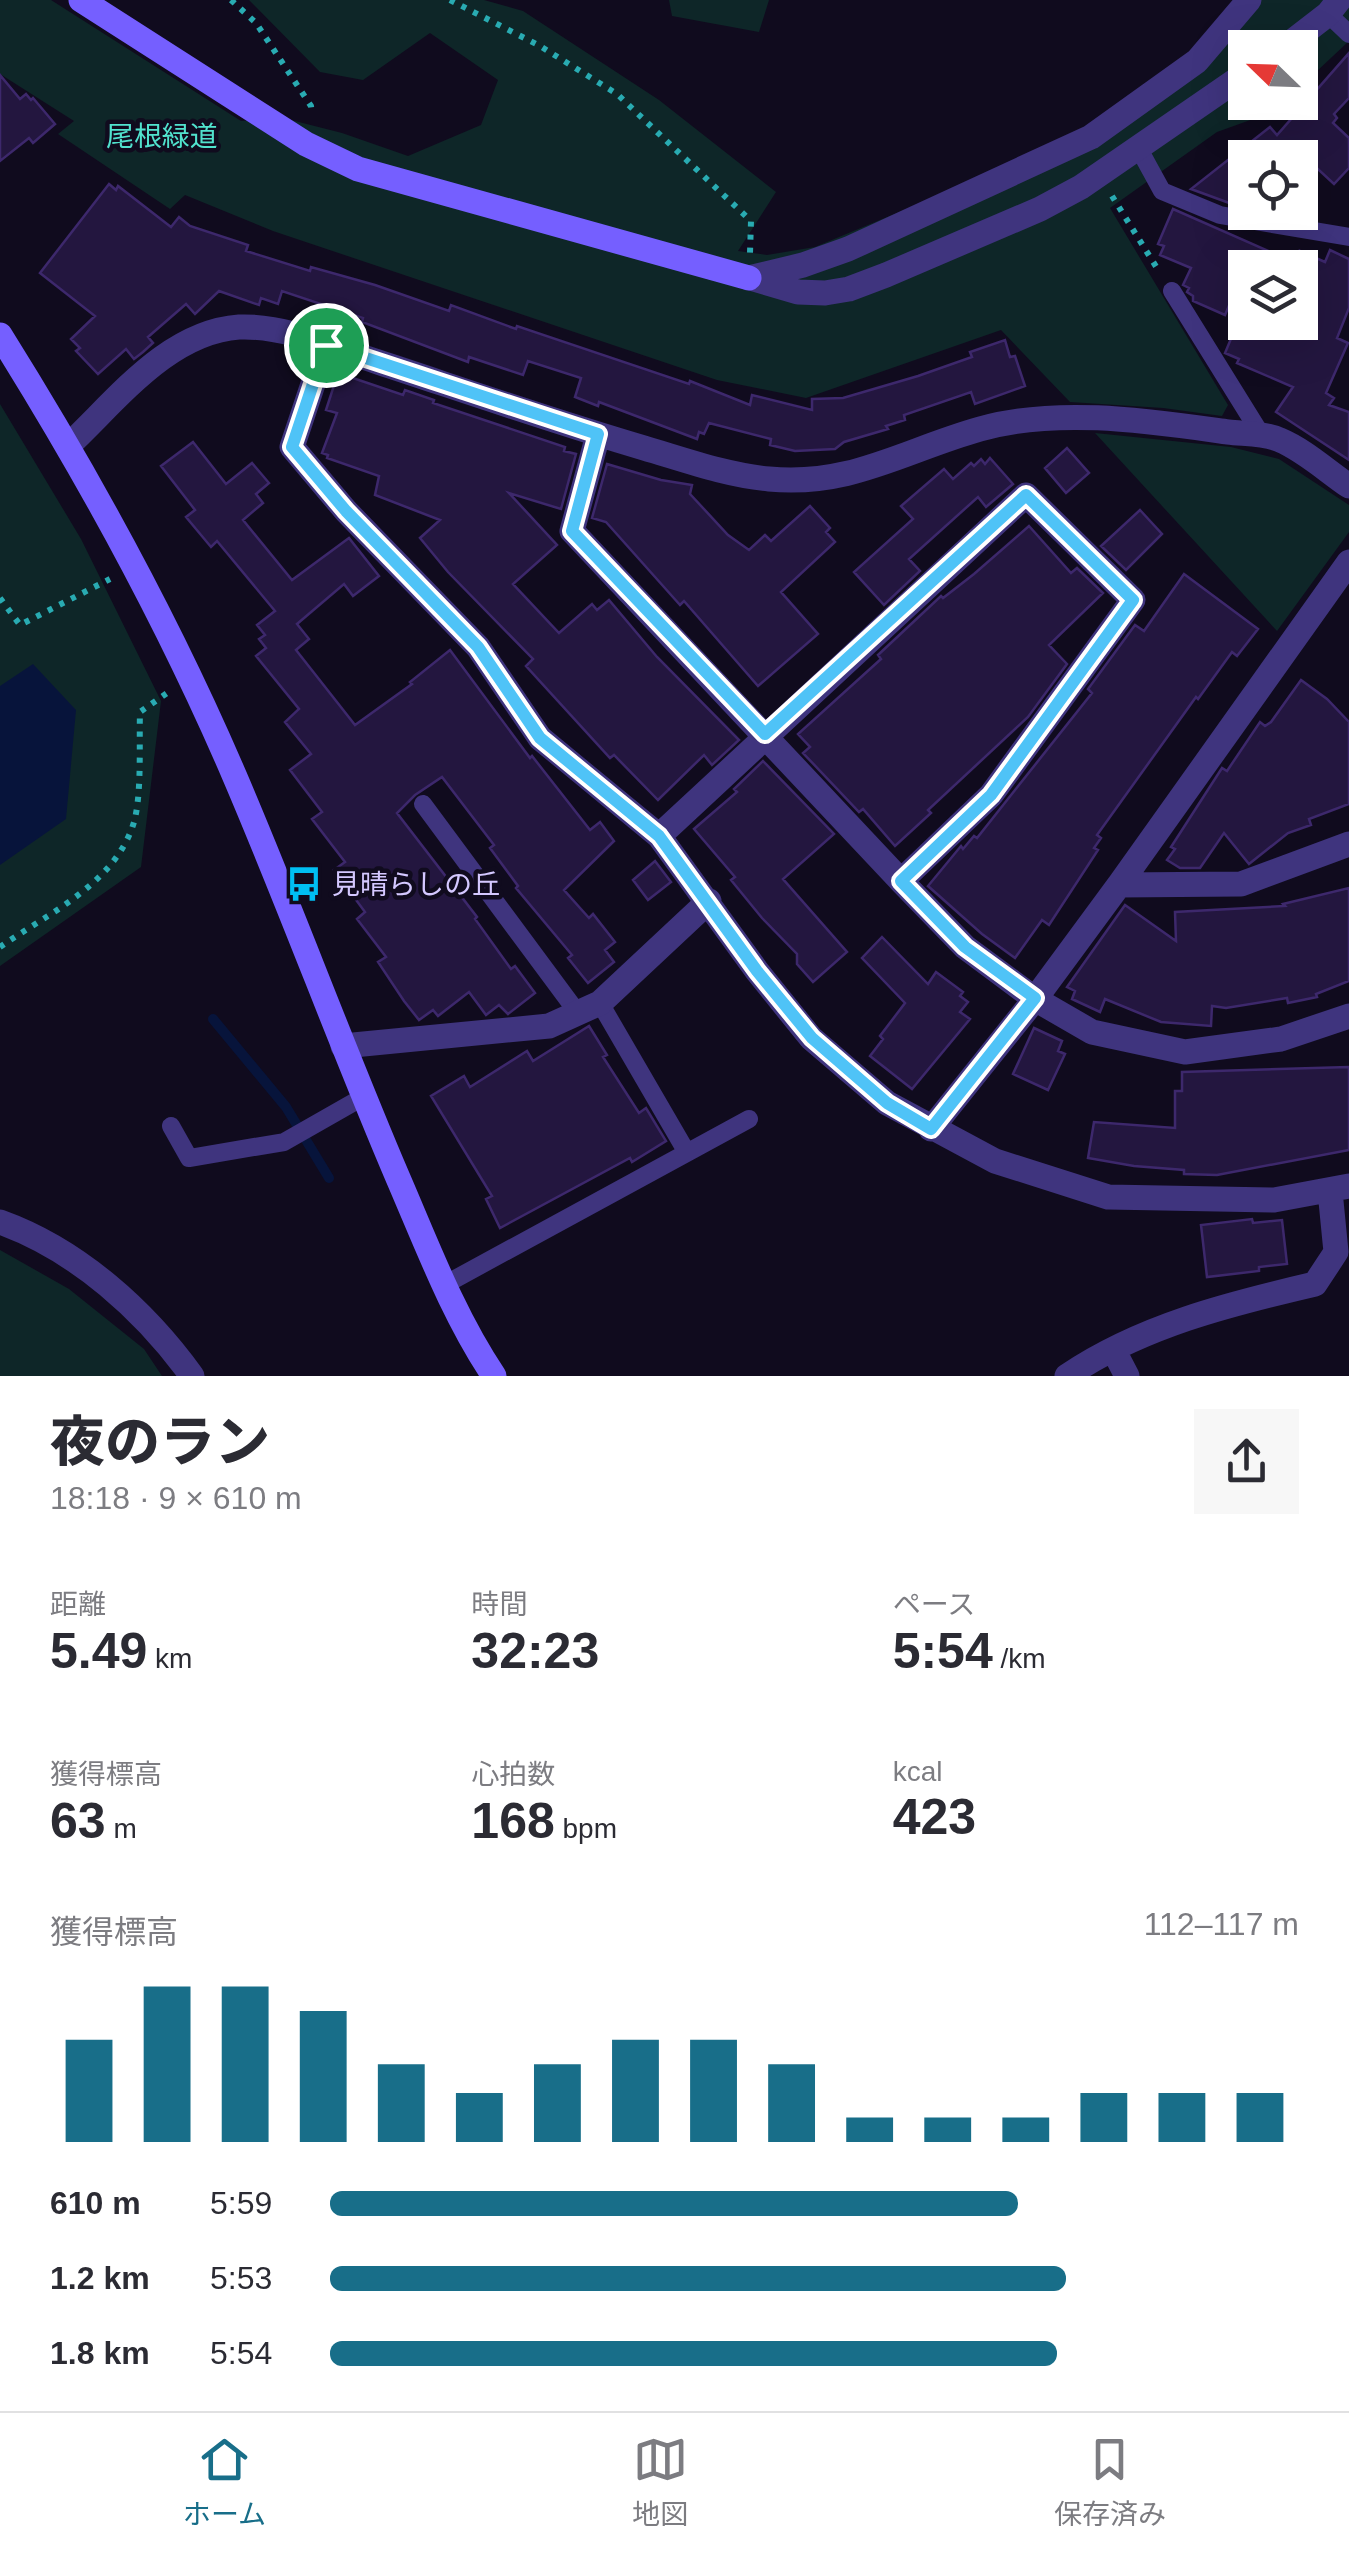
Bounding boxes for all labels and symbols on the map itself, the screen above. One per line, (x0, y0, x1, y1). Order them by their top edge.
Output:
north arrow (1228, 30, 1318, 120)
park label: 尾根緑道 (106, 121, 218, 152)
pin (284, 303, 369, 388)
bus stop icon: 見晴らしの丘 (285, 865, 323, 903)
place label: 見晴らしの丘 (332, 869, 500, 900)

